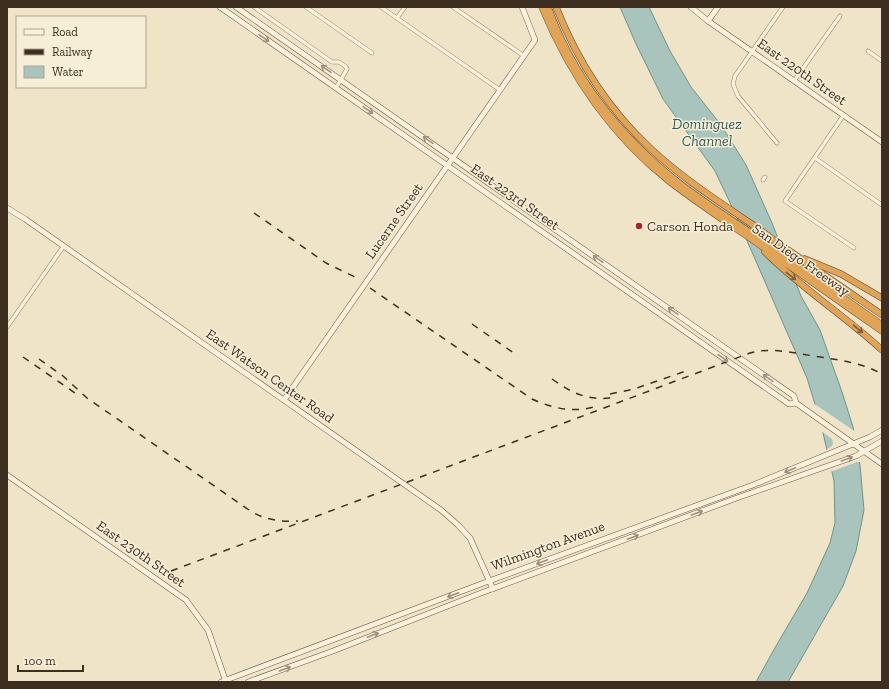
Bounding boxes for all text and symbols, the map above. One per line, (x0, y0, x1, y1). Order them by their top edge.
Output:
legend (16, 16, 146, 88)
text: Road (52, 25, 78, 39)
one-way arrow (258, 34, 269, 42)
street label: East 220th Street (754, 35, 851, 110)
text: Railway (52, 45, 93, 59)
text: Water (52, 65, 84, 79)
one-way arrow (321, 65, 332, 73)
one-way arrow (362, 106, 373, 114)
water label: Dominguez Channel (672, 115, 742, 150)
one-way arrow (423, 136, 434, 144)
street label: East 223rd Street (467, 160, 563, 234)
street label: Lucerne Street (362, 179, 427, 262)
place label: Carson Honda (647, 218, 733, 235)
street label: San Diego Freeway (749, 220, 854, 300)
marker: Carson Honda (634, 221, 644, 231)
one-way arrow (593, 255, 604, 263)
one-way arrow (785, 272, 796, 280)
one-way arrow (668, 307, 679, 315)
street label: East Watson Center Road (203, 325, 338, 427)
one-way arrow (853, 325, 864, 333)
one-way arrow (717, 354, 728, 362)
one-way arrow (763, 374, 774, 382)
one-way arrow (840, 455, 853, 462)
one-way arrow (785, 466, 797, 474)
one-way arrow (690, 509, 703, 516)
street label: East 230th Street (93, 517, 189, 591)
street label: Wilmington Avenue (489, 517, 608, 574)
one-way arrow (627, 532, 639, 540)
one-way arrow (536, 559, 548, 567)
one-way arrow (447, 591, 459, 599)
one-way arrow (366, 631, 378, 639)
scale bar (18, 647, 83, 673)
text: 100 m (24, 654, 56, 668)
one-way arrow (278, 664, 290, 672)

